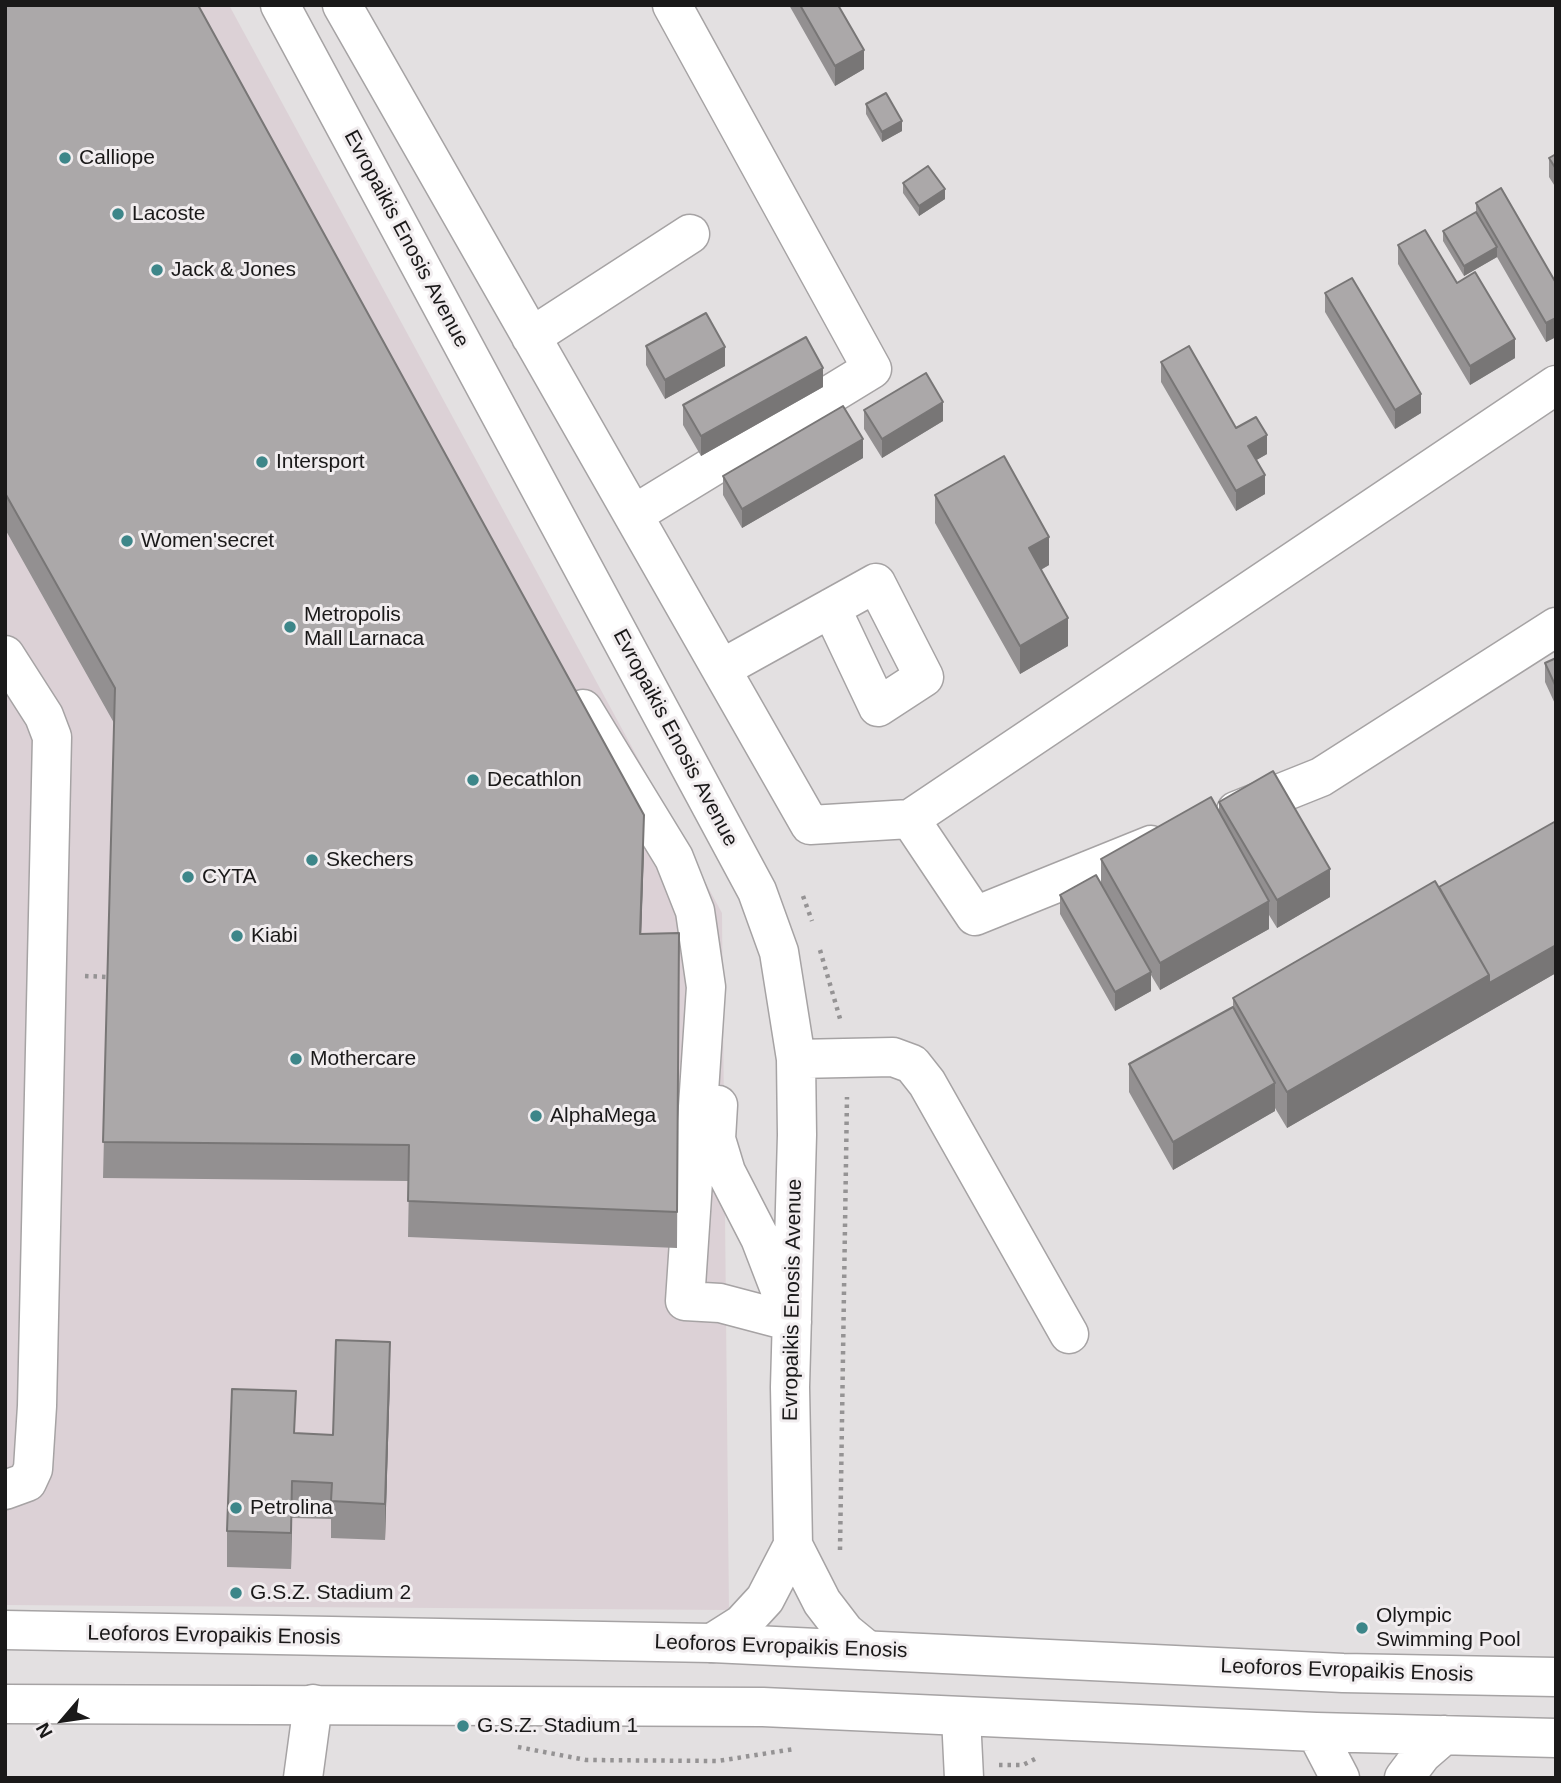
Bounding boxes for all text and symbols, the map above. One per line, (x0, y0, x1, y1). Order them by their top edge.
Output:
street label: Evropaikis Enosis Avenue (338, 126, 474, 352)
place label: Calliope (79, 145, 155, 171)
marker: Calliope (57, 150, 73, 166)
place label: Lacoste (132, 201, 206, 227)
marker: Lacoste (110, 206, 126, 222)
place label: Jack & Jones (171, 257, 296, 283)
marker: Jack & Jones (149, 262, 165, 278)
place label: Intersport (276, 449, 365, 475)
marker: Intersport (254, 454, 270, 470)
place label: Women'secret (141, 528, 274, 554)
marker: Women'secret (119, 533, 135, 549)
place label: Metropolis Mall Larnaca (304, 602, 424, 652)
marker: Metropolis Mall Larnaca (282, 619, 298, 635)
street label: Evropaikis Enosis Avenue (607, 625, 743, 851)
place label: Decathlon (487, 767, 582, 793)
marker: Decathlon (465, 772, 481, 788)
place label: Skechers (326, 847, 414, 873)
marker: Skechers (304, 852, 320, 868)
place label: CYTA (202, 864, 256, 890)
marker: CYTA (180, 869, 196, 885)
place label: Kiabi (251, 923, 298, 949)
marker: Kiabi (229, 928, 245, 944)
place label: Mothercare (310, 1046, 416, 1072)
marker: Mothercare (288, 1051, 304, 1067)
place label: AlphaMega (550, 1103, 656, 1129)
marker: AlphaMega (528, 1108, 544, 1124)
street label: Evropaikis Enosis Avenue (778, 1179, 808, 1421)
place label: Petrolina (250, 1495, 333, 1521)
marker: Petrolina (228, 1500, 244, 1516)
place label: G.S.Z. Stadium 2 (250, 1580, 411, 1606)
marker: G.S.Z. Stadium 2 (228, 1585, 244, 1601)
place label: Olympic Swimming Pool (1376, 1603, 1521, 1653)
marker: Olympic Swimming Pool (1354, 1620, 1370, 1636)
street label: Leoforos Evropaikis Enosis (87, 1621, 341, 1651)
street label: Leoforos Evropaikis Enosis (654, 1630, 908, 1664)
street label: Leoforos Evropaikis Enosis (1220, 1654, 1474, 1688)
north arrow (28, 1685, 98, 1755)
place label: G.S.Z. Stadium 1 (477, 1713, 638, 1739)
marker: G.S.Z. Stadium 1 (455, 1718, 471, 1734)
text: N (32, 1719, 57, 1742)

